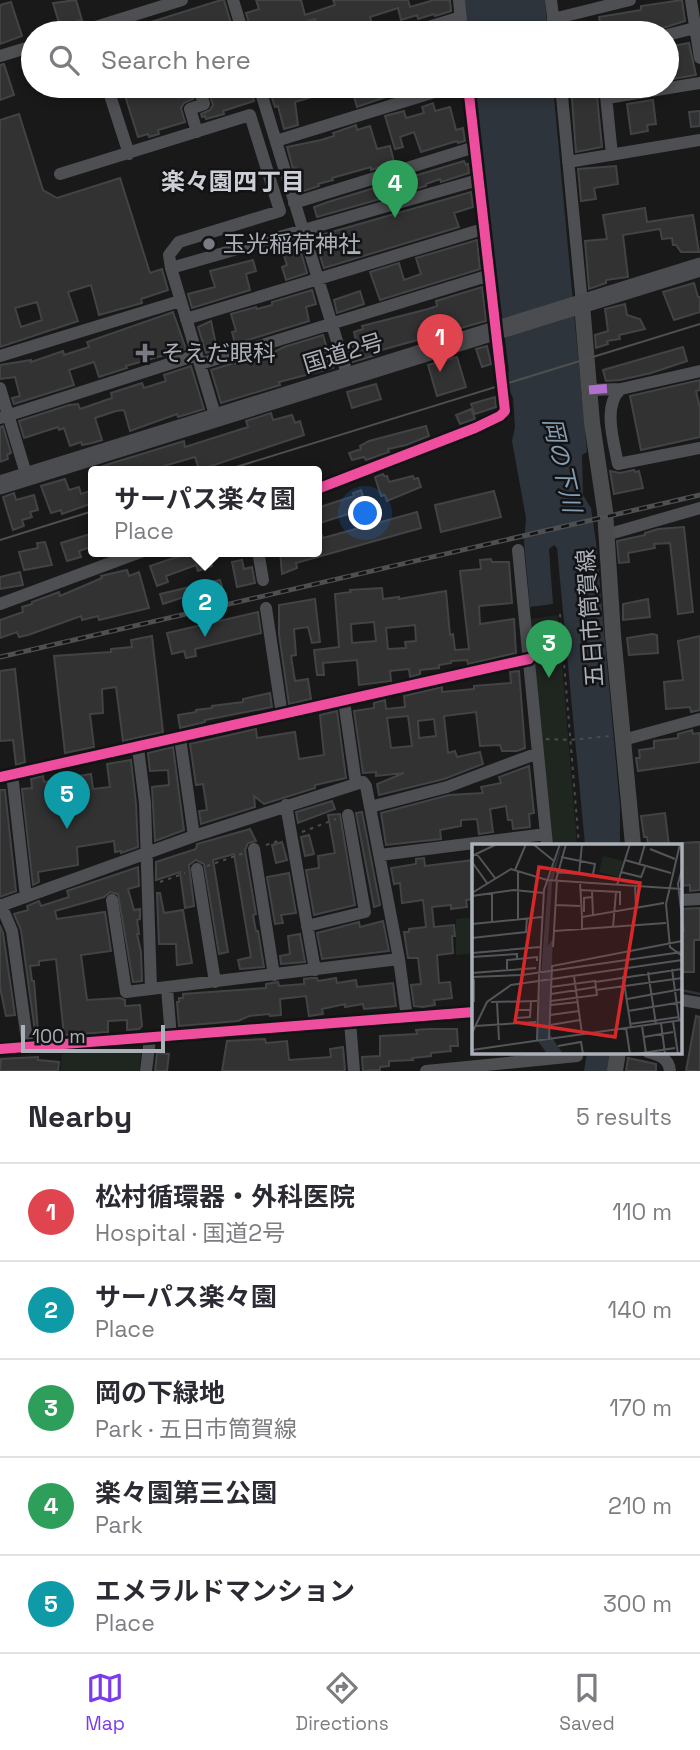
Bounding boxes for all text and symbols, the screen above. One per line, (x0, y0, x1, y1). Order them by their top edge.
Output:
search box (21, 21, 679, 98)
icon: search (45, 41, 83, 79)
text: Search here (101, 43, 251, 77)
pin: 4 (372, 160, 418, 218)
district label: 楽々園四丁目 (161, 166, 305, 197)
place label: 玉光稲荷神社 (223, 229, 361, 259)
marker: 玉光稲荷神社 (201, 236, 217, 252)
pin: 1 (417, 314, 463, 372)
street label: 国道2号 (299, 327, 387, 379)
place label: そえだ眼科 (161, 338, 276, 368)
marker: そえだ眼科 (135, 343, 155, 363)
water label: 岡の下川 (537, 415, 589, 518)
popup (88, 466, 322, 557)
text: サーパス楽々園 (114, 482, 296, 516)
your location (348, 496, 382, 530)
text: Place (114, 516, 174, 546)
street label: 五日市筒賀線 (570, 548, 610, 688)
pin: 2 (182, 579, 228, 637)
pin: 3 (526, 620, 572, 678)
pin: 5 (44, 771, 90, 829)
inset map (472, 844, 682, 1054)
scale bar (21, 1022, 164, 1054)
text: 100 m (32, 1024, 86, 1049)
text: Nearby (28, 1097, 132, 1136)
text: 5 results (576, 1102, 672, 1132)
text: 松村循環器・外科医院 (95, 1180, 355, 1214)
text: 1 (46, 1197, 56, 1227)
text: 110 m (612, 1197, 672, 1227)
text: Hospital · 国道2号 (95, 1218, 285, 1248)
text: サーパス楽々園 (95, 1280, 277, 1314)
text: 2 (44, 1295, 58, 1325)
text: 140 m (608, 1295, 672, 1325)
text: Place (95, 1314, 155, 1344)
text: 岡の下緑地 (95, 1376, 225, 1410)
text: 3 (44, 1393, 58, 1423)
text: 170 m (609, 1393, 672, 1423)
text: Park · 五日市筒賀線 (95, 1414, 297, 1444)
text: 楽々園第三公園 (95, 1476, 277, 1510)
text: 4 (44, 1491, 58, 1521)
text: 210 m (608, 1491, 672, 1521)
text: Park (95, 1510, 143, 1540)
text: エメラルドマンション (95, 1574, 355, 1608)
text: 5 (44, 1589, 58, 1619)
text: 300 m (603, 1589, 672, 1619)
text: Place (95, 1608, 155, 1638)
tab: Map (85, 1669, 125, 1736)
tab: Directions (296, 1669, 389, 1736)
tab: Saved (559, 1669, 615, 1736)

